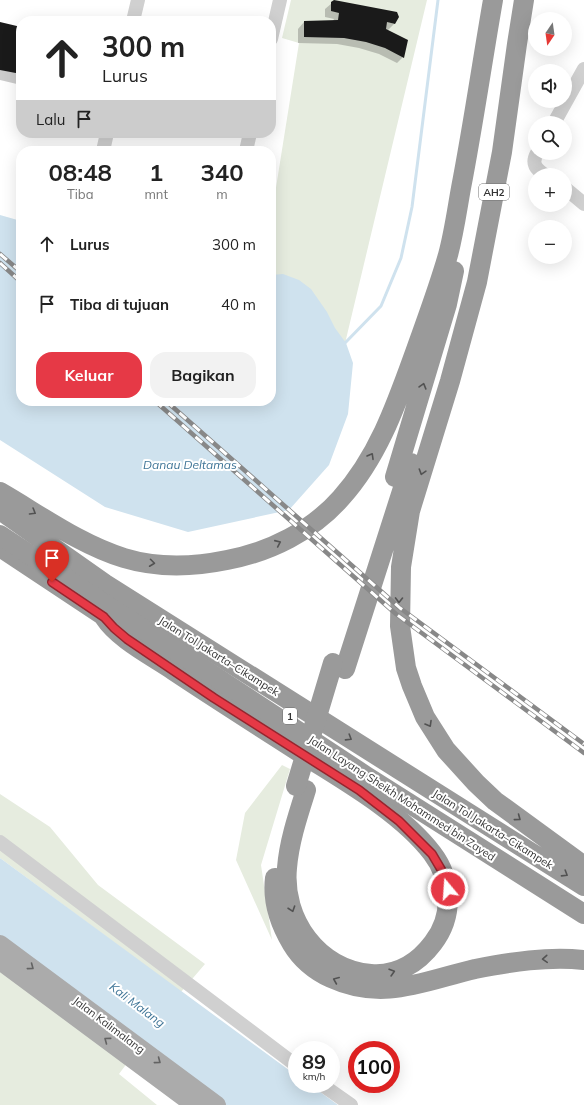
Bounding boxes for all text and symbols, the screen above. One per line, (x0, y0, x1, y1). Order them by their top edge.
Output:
north arrow (528, 12, 572, 56)
map controls (528, 12, 572, 264)
text: 300 m (102, 29, 185, 64)
icon: ahead (36, 32, 88, 84)
text: Lurus (102, 64, 148, 87)
button: sound (528, 64, 572, 108)
icon: arrive (73, 108, 95, 130)
text: Lalu (36, 110, 65, 129)
button: search (528, 116, 572, 160)
text: 08:48 (48, 157, 112, 187)
text: 1 (149, 157, 163, 187)
text: 340 (200, 157, 244, 187)
button: + (528, 168, 572, 212)
road number: AH2 (479, 184, 509, 200)
text: Tiba (67, 186, 93, 202)
text: mnt (144, 186, 168, 202)
text: m (216, 186, 228, 202)
button: − (528, 220, 572, 264)
icon: ahead (36, 233, 58, 255)
text: Lurus (70, 235, 110, 254)
text: 300 m (212, 235, 256, 254)
icon: arrive (36, 293, 58, 315)
text: Tiba di tujuan (70, 295, 169, 314)
text: 40 m (221, 295, 256, 314)
button: Keluar (36, 352, 142, 398)
button: Bagikan (150, 352, 256, 398)
one-way arrow (418, 383, 427, 390)
one-way arrow (367, 453, 374, 460)
water label: Danau Deltamas (143, 457, 237, 472)
one-way arrow (418, 468, 427, 475)
one-way arrow (29, 507, 36, 514)
one-way arrow (274, 540, 282, 548)
pin (35, 541, 69, 582)
icon: arrive (41, 547, 63, 569)
one-way arrow (149, 558, 155, 567)
one-way arrow (395, 597, 403, 603)
street label: Jalan Tol Jakarta–Cikampek (156, 613, 282, 699)
road number: 1 (283, 708, 297, 724)
one-way arrow (424, 720, 431, 727)
street label: Jalan Layang Sheikh Mohammed bin Zayed (306, 732, 498, 864)
one-way arrow (345, 733, 352, 741)
street label: Jalan Tol Jakarta–Cikampek (430, 786, 556, 872)
one-way arrow (513, 813, 520, 820)
position arrow (427, 868, 469, 910)
one-way arrow (561, 870, 568, 877)
one-way arrow (287, 906, 296, 913)
one-way arrow (542, 954, 548, 963)
one-way arrow (27, 962, 34, 969)
one-way arrow (389, 968, 396, 977)
one-way arrow (332, 977, 340, 985)
water label: Kali Malang (107, 979, 168, 1030)
street label: Jalan Kalimalang (70, 993, 148, 1057)
one-way arrow (104, 1038, 111, 1045)
speed limit sign: 100 (348, 1041, 400, 1093)
text: 89 (302, 1049, 326, 1074)
one-way arrow (154, 1057, 161, 1064)
text: km/h (303, 1070, 325, 1083)

